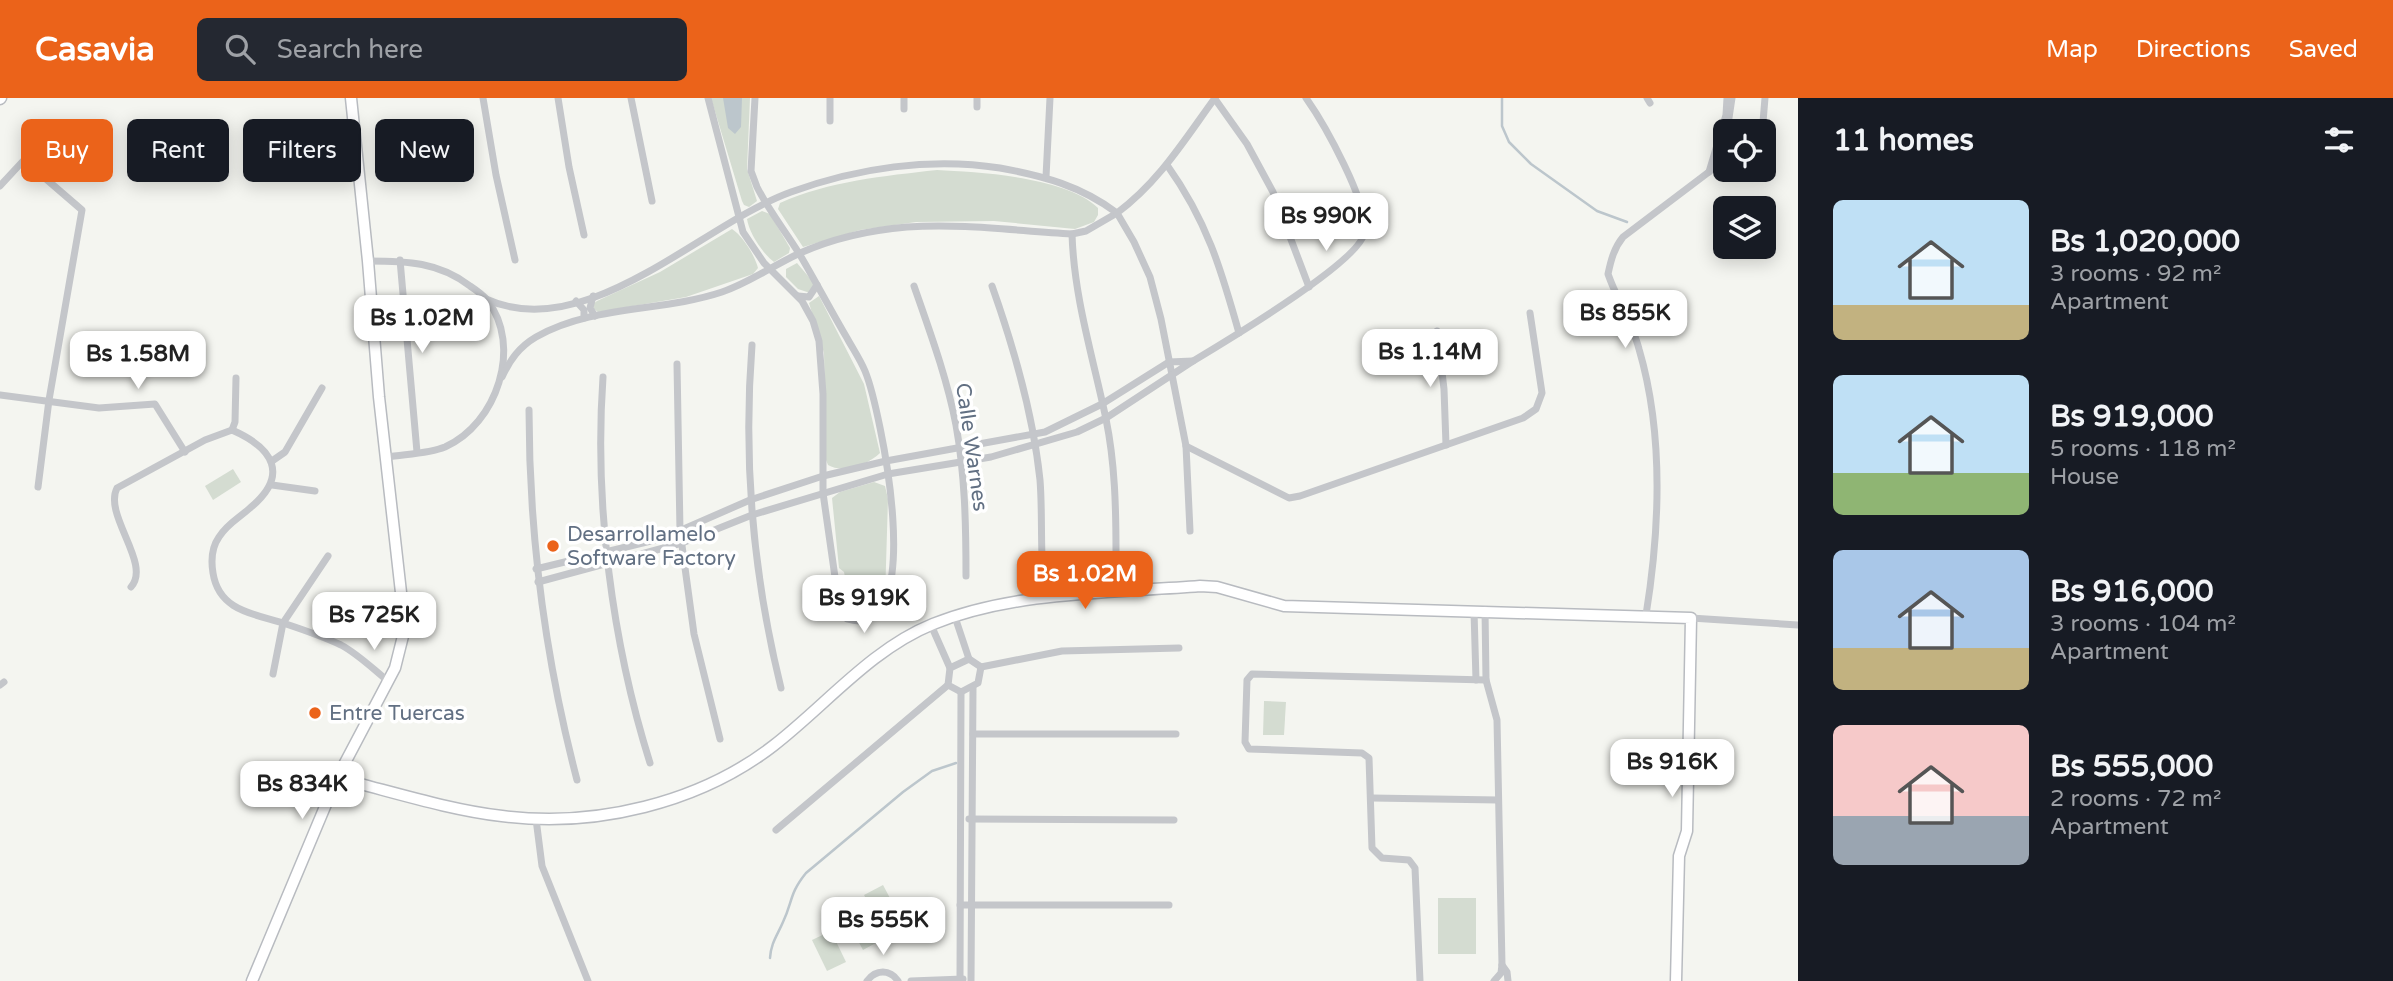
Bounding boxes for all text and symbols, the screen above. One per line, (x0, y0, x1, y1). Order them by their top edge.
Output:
search box (197, 18, 687, 81)
text: Casavia (35, 30, 155, 69)
icon: search (221, 30, 259, 68)
text: Search here (277, 34, 423, 65)
text: Map (2046, 35, 2098, 64)
text: Directions (2136, 35, 2251, 64)
text: Saved (2289, 35, 2358, 64)
chip: Buy (21, 119, 113, 182)
chip: Rent (127, 119, 229, 182)
chip: Filters (243, 119, 361, 182)
chip: New (375, 119, 474, 182)
map controls (1713, 119, 1776, 259)
button: locate (1713, 119, 1776, 182)
icon: filters (2320, 121, 2358, 159)
text: 11 homes (1833, 122, 1974, 159)
pin: Bs 990K (1261, 194, 1391, 253)
button: layers (1713, 196, 1776, 259)
text: Bs 990K (1280, 202, 1372, 230)
text: Bs 1,020,000 (2050, 223, 2240, 260)
icon: home (1889, 228, 1973, 312)
text: 3 rooms · 92 m² (2050, 260, 2221, 288)
text: Apartment (2050, 288, 2169, 316)
pin: Bs 855K (1560, 290, 1690, 350)
pin: Bs 1.02M (350, 296, 494, 355)
text: Bs 855K (1579, 299, 1671, 327)
text: Bs 1.02M (370, 304, 474, 332)
pin: Bs 1.14M (1358, 330, 1502, 389)
pin: Bs 1.58M (66, 331, 210, 391)
text: Bs 1.14M (1378, 338, 1482, 366)
text: Bs 1.58M (86, 340, 190, 368)
street label: Calle Warnes (950, 381, 993, 513)
text: Bs 919,000 (2050, 398, 2214, 435)
icon: home (1889, 403, 1973, 487)
text: 5 rooms · 118 m² (2050, 435, 2236, 463)
text: House (2050, 463, 2119, 491)
place label: Desarrollamelo Software Factory (567, 522, 736, 571)
marker: Desarrollamelo Software Factory (545, 538, 561, 554)
pin: Bs 1.02M (1013, 552, 1157, 611)
text: Bs 1.02M (1033, 560, 1137, 588)
text: Bs 916,000 (2050, 573, 2214, 610)
pin: Bs 919K (799, 575, 929, 635)
icon: home (1889, 578, 1973, 662)
text: Bs 919K (818, 584, 910, 612)
pin: Bs 725K (309, 592, 439, 652)
text: Bs 725K (328, 601, 420, 629)
text: 3 rooms · 104 m² (2050, 610, 2236, 638)
text: Apartment (2050, 638, 2169, 666)
place label: Entre Tuercas (329, 701, 465, 726)
marker: Entre Tuercas (307, 705, 323, 721)
pin: Bs 916K (1607, 740, 1737, 799)
text: Bs 916K (1626, 748, 1718, 776)
text: Bs 555,000 (2050, 748, 2213, 785)
icon: home (1889, 753, 1973, 837)
pin: Bs 834K (237, 762, 367, 821)
text: Bs 834K (256, 770, 348, 798)
text: 2 rooms · 72 m² (2050, 785, 2221, 813)
text: Apartment (2050, 813, 2169, 841)
pin: Bs 555K (818, 898, 948, 957)
text: Bs 555K (837, 906, 929, 934)

